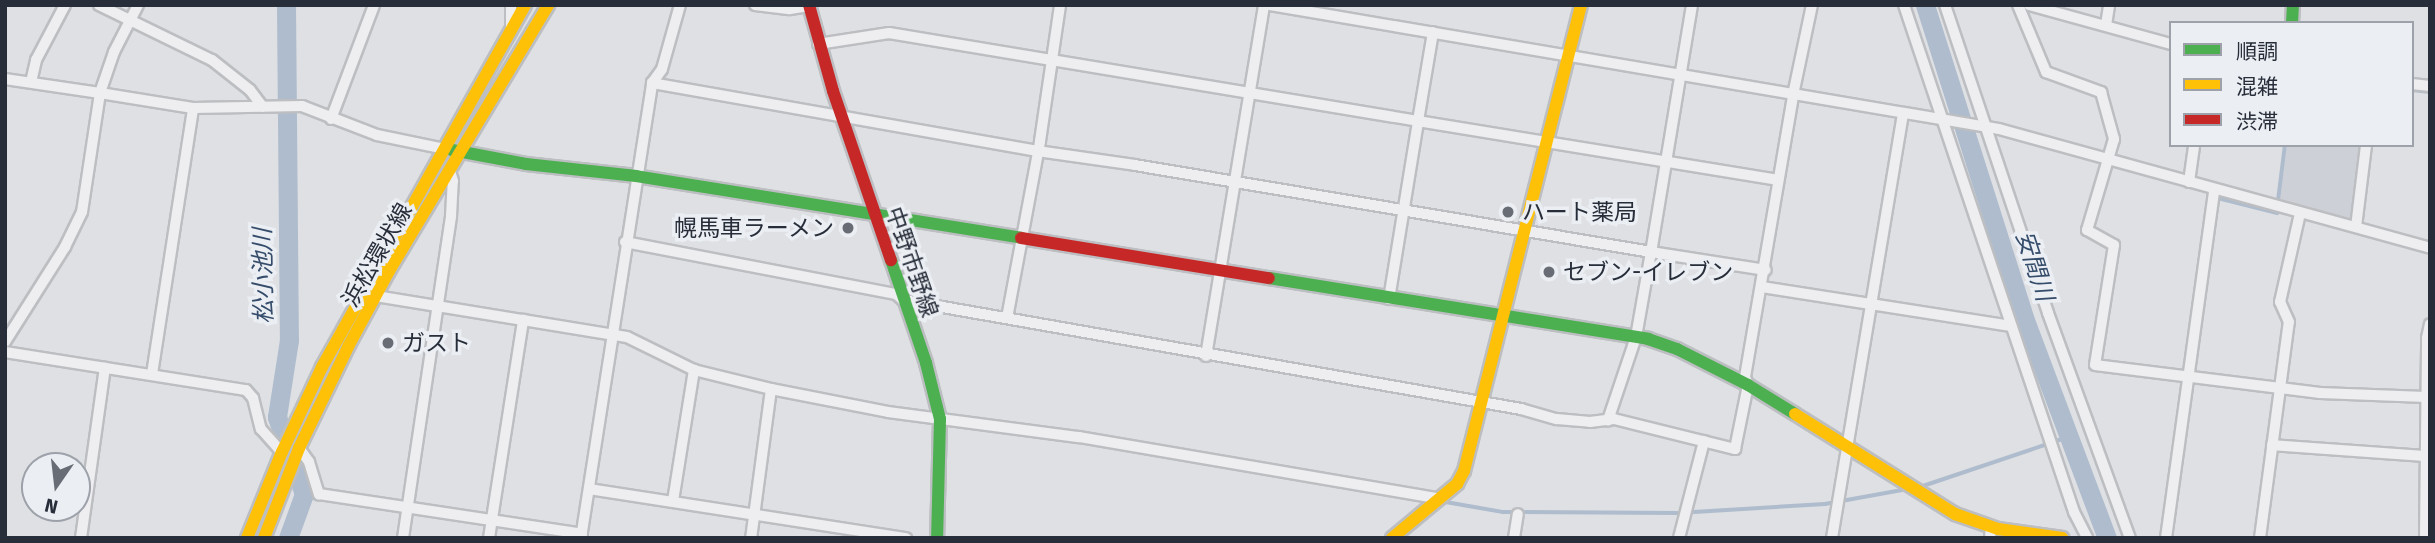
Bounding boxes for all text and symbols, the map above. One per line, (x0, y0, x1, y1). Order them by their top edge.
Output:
legend (2169, 21, 2414, 147)
text: 順調 (2236, 39, 2278, 65)
text: 混雑 (2236, 74, 2278, 100)
text: 渋滞 (2236, 109, 2278, 135)
street label: 浜松環状線 (336, 198, 418, 312)
place label: ハート薬局 (1522, 198, 1637, 226)
street label: 中野市野線 (880, 203, 944, 321)
marker: ハート薬局 (1500, 204, 1516, 220)
place label: 幌馬車ラーメン (673, 214, 834, 242)
marker: 幌馬車ラーメン (840, 220, 856, 236)
water label: 安間川 (2009, 227, 2059, 305)
water label: 松小池川 (249, 228, 279, 324)
place label: セブン-イレブン (1563, 258, 1733, 286)
marker: セブン-イレブン (1541, 264, 1557, 280)
place label: ガスト (402, 329, 471, 357)
marker: ガスト (380, 335, 396, 351)
north arrow (21, 452, 91, 522)
text: N (42, 493, 60, 519)

